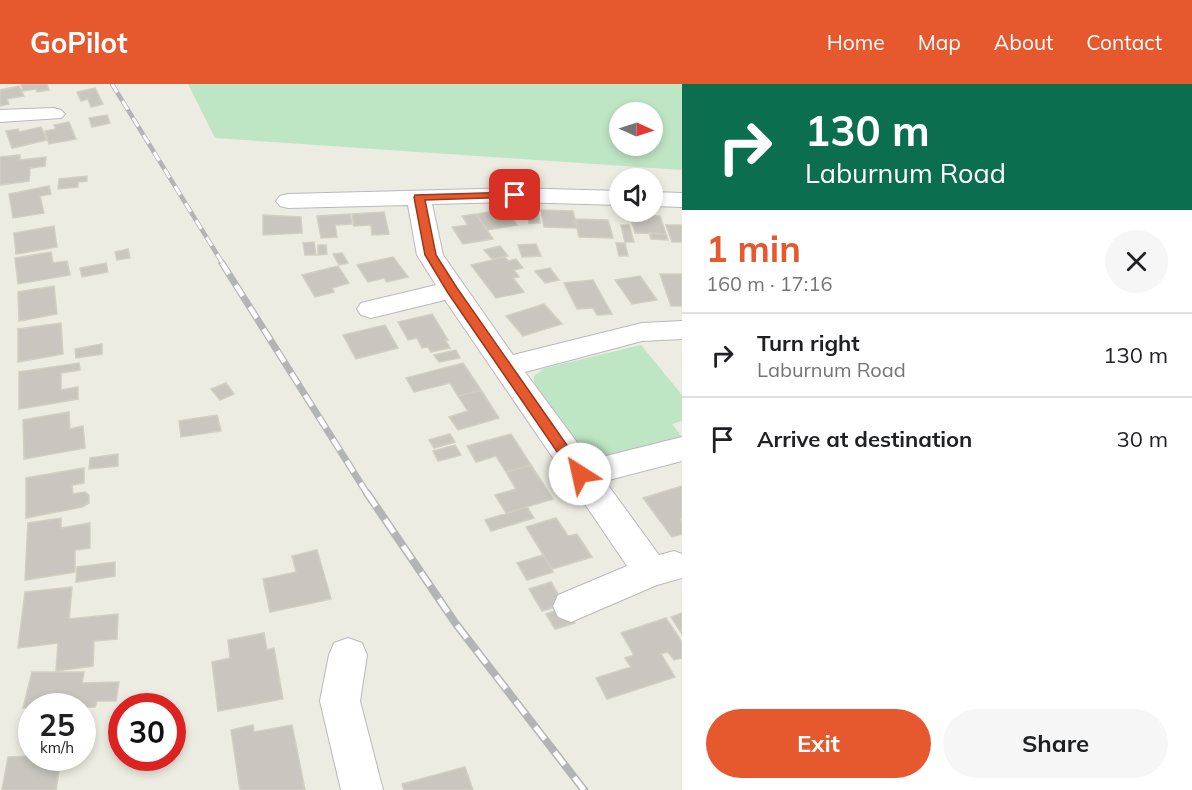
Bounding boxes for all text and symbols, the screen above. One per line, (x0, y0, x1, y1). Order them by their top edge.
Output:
text: GoPilot (30, 25, 128, 60)
text: Home (827, 29, 885, 55)
text: Map (918, 29, 961, 55)
text: About (994, 29, 1053, 55)
text: Contact (1086, 29, 1162, 55)
north arrow (609, 102, 663, 156)
map controls (609, 102, 663, 222)
text: 130 m (805, 104, 930, 157)
icon: right (706, 108, 784, 186)
text: Laburnum Road (805, 156, 1006, 190)
button: sound (609, 168, 663, 222)
pin (489, 169, 540, 220)
icon: arrive (498, 178, 531, 211)
text: 1 min (706, 226, 801, 271)
button: close (1105, 230, 1168, 293)
text: 160 m · 17:16 (706, 271, 832, 296)
text: Turn right (757, 329, 860, 357)
icon: right (706, 339, 739, 372)
text: 130 m (1103, 341, 1168, 369)
text: Laburnum Road (757, 357, 906, 382)
icon: arrive (706, 423, 739, 456)
text: Arrive at destination (757, 425, 972, 453)
text: 30 m (1117, 425, 1168, 453)
position arrow (548, 442, 612, 506)
speed limit sign: 30 (108, 693, 186, 771)
text: 25 (39, 706, 75, 744)
button: Exit (706, 709, 931, 778)
button: Share (943, 709, 1168, 778)
text: km/h (40, 738, 74, 757)

